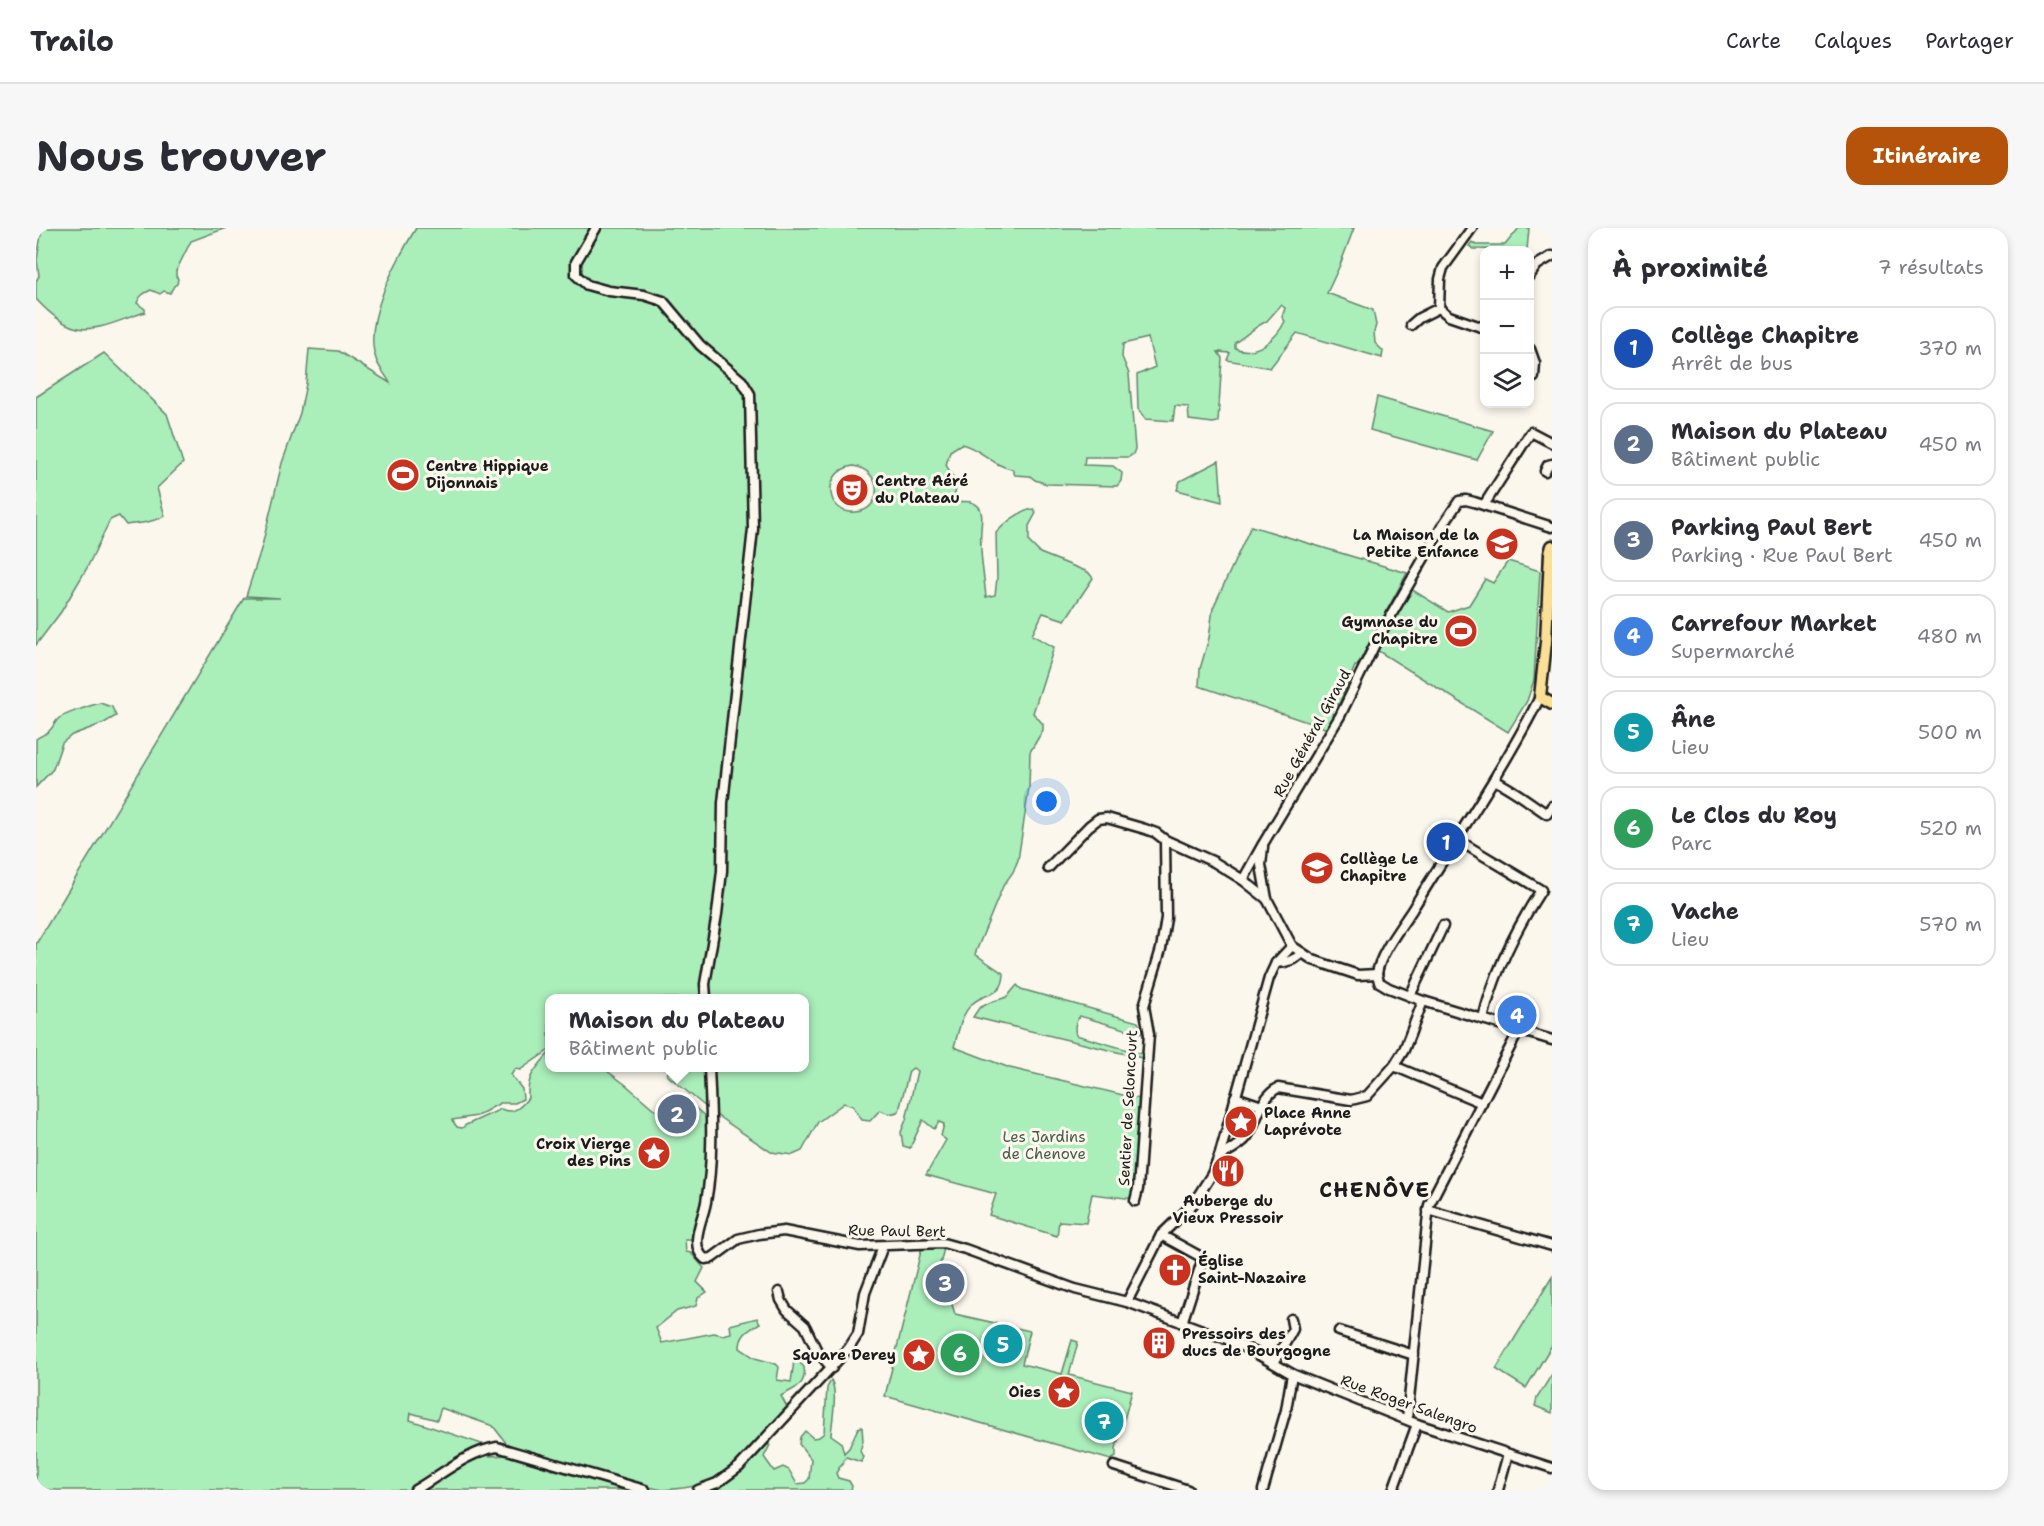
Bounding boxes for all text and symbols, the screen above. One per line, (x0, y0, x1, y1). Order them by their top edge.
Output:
text: Trailo (30, 22, 114, 60)
text: Carte (1726, 27, 1781, 55)
text: Calques (1814, 27, 1892, 55)
text: Partager (1925, 27, 2014, 55)
button: Itinéraire (1846, 127, 2008, 185)
text: Nous trouver (36, 128, 326, 184)
map controls (1480, 246, 1534, 408)
button: + (1480, 246, 1534, 300)
text: À proximité (1612, 250, 1768, 285)
text: 7 résultats (1878, 254, 1984, 280)
button: − (1480, 300, 1534, 354)
text: Collège Chapitre (1671, 321, 1859, 350)
text: 1 (1629, 335, 1638, 361)
text: 370 m (1918, 335, 1982, 361)
text: Arrêt de bus (1671, 350, 1793, 376)
button: layers (1480, 354, 1534, 408)
text: Maison du Plateau (1671, 417, 1888, 446)
text: 2 (1627, 431, 1641, 457)
text: 450 m (1918, 431, 1982, 457)
text: Bâtiment public (1671, 446, 1820, 472)
place label: Centre Hippique Dijonnais (426, 456, 549, 493)
sports icon: Centre Hippique Dijonnais (385, 457, 421, 493)
place label: Centre Aéré du Plateau (875, 471, 969, 508)
theatre icon: Centre Aéré du Plateau (834, 472, 870, 508)
text: Parking Paul Bert (1671, 513, 1872, 542)
place label: La Maison de la Petite Enfance (1353, 525, 1480, 562)
school or university icon: La Maison de la Petite Enfance (1484, 526, 1520, 562)
text: 3 (1627, 527, 1641, 553)
text: 450 m (1918, 527, 1982, 553)
text: Parking · Rue Paul Bert (1671, 542, 1893, 568)
text: Carrefour Market (1671, 609, 1877, 638)
place label: Gymnase du Chapitre (1341, 612, 1438, 649)
sports icon: Gymnase du Chapitre (1443, 613, 1479, 649)
text: 4 (1627, 623, 1641, 649)
text: 480 m (1917, 623, 1982, 649)
text: Supermarché (1671, 638, 1795, 664)
street label: Rue Général Giraud (1269, 665, 1356, 800)
text: Âne (1671, 705, 1716, 734)
text: 5 (1627, 719, 1640, 745)
text: 500 m (1918, 719, 1982, 745)
text: Lieu (1671, 734, 1709, 760)
your location (1032, 787, 1061, 816)
text: Le Clos du Roy (1671, 801, 1837, 830)
text: 6 (1627, 815, 1641, 841)
text: 520 m (1919, 815, 1982, 841)
pin: 1 (1426, 820, 1466, 864)
text: Parc (1671, 830, 1712, 856)
place label: Collège Le Chapitre (1340, 849, 1419, 886)
school or university icon: Collège Le Chapitre (1299, 850, 1335, 886)
text: Vache (1671, 897, 1739, 926)
text: 7 (1627, 911, 1641, 937)
text: 570 m (1919, 911, 1982, 937)
text: Lieu (1671, 926, 1709, 952)
pin: 4 (1498, 992, 1536, 1038)
popup (545, 994, 809, 1072)
text: Maison du Plateau (569, 1006, 785, 1035)
street label: Sentier de Seloncourt (1114, 1029, 1142, 1187)
text: Bâtiment public (569, 1035, 718, 1061)
pin: 2 (658, 1092, 696, 1136)
place label: Place Anne Laprévote (1264, 1103, 1351, 1140)
place icon: Place Anne Laprévote (1223, 1104, 1259, 1140)
park label: Les Jardins de Chenove (1002, 1127, 1086, 1164)
place label: Croix Vierge des Pins (536, 1134, 631, 1171)
place icon: Croix Vierge des Pins (636, 1135, 672, 1171)
restaurant icon: Auberge du Vieux Pressoir (1210, 1153, 1246, 1189)
district label: CHENÔVE (1319, 1176, 1431, 1204)
place label: Auberge du Vieux Pressoir (1172, 1191, 1284, 1228)
street label: Rue Paul Bert (848, 1220, 946, 1242)
place label: Église Saint-Nazaire (1198, 1250, 1306, 1288)
church icon: Église Saint-Nazaire (1157, 1252, 1193, 1288)
pin: 3 (926, 1260, 964, 1306)
pin: 5 (984, 1322, 1022, 1366)
place label: Pressoirs des ducs de Bourgogne (1182, 1324, 1331, 1361)
building icon: Pressoirs des ducs de Bourgogne (1141, 1325, 1177, 1361)
pin: 6 (940, 1330, 980, 1376)
place icon: Square Derey (901, 1337, 937, 1373)
place label: Square Derey (792, 1345, 896, 1365)
street label: Rue Roger Salengro (1338, 1370, 1480, 1438)
place icon: Oies (1046, 1374, 1082, 1410)
place label: Oies (1008, 1382, 1041, 1402)
pin: 7 (1084, 1398, 1124, 1444)

